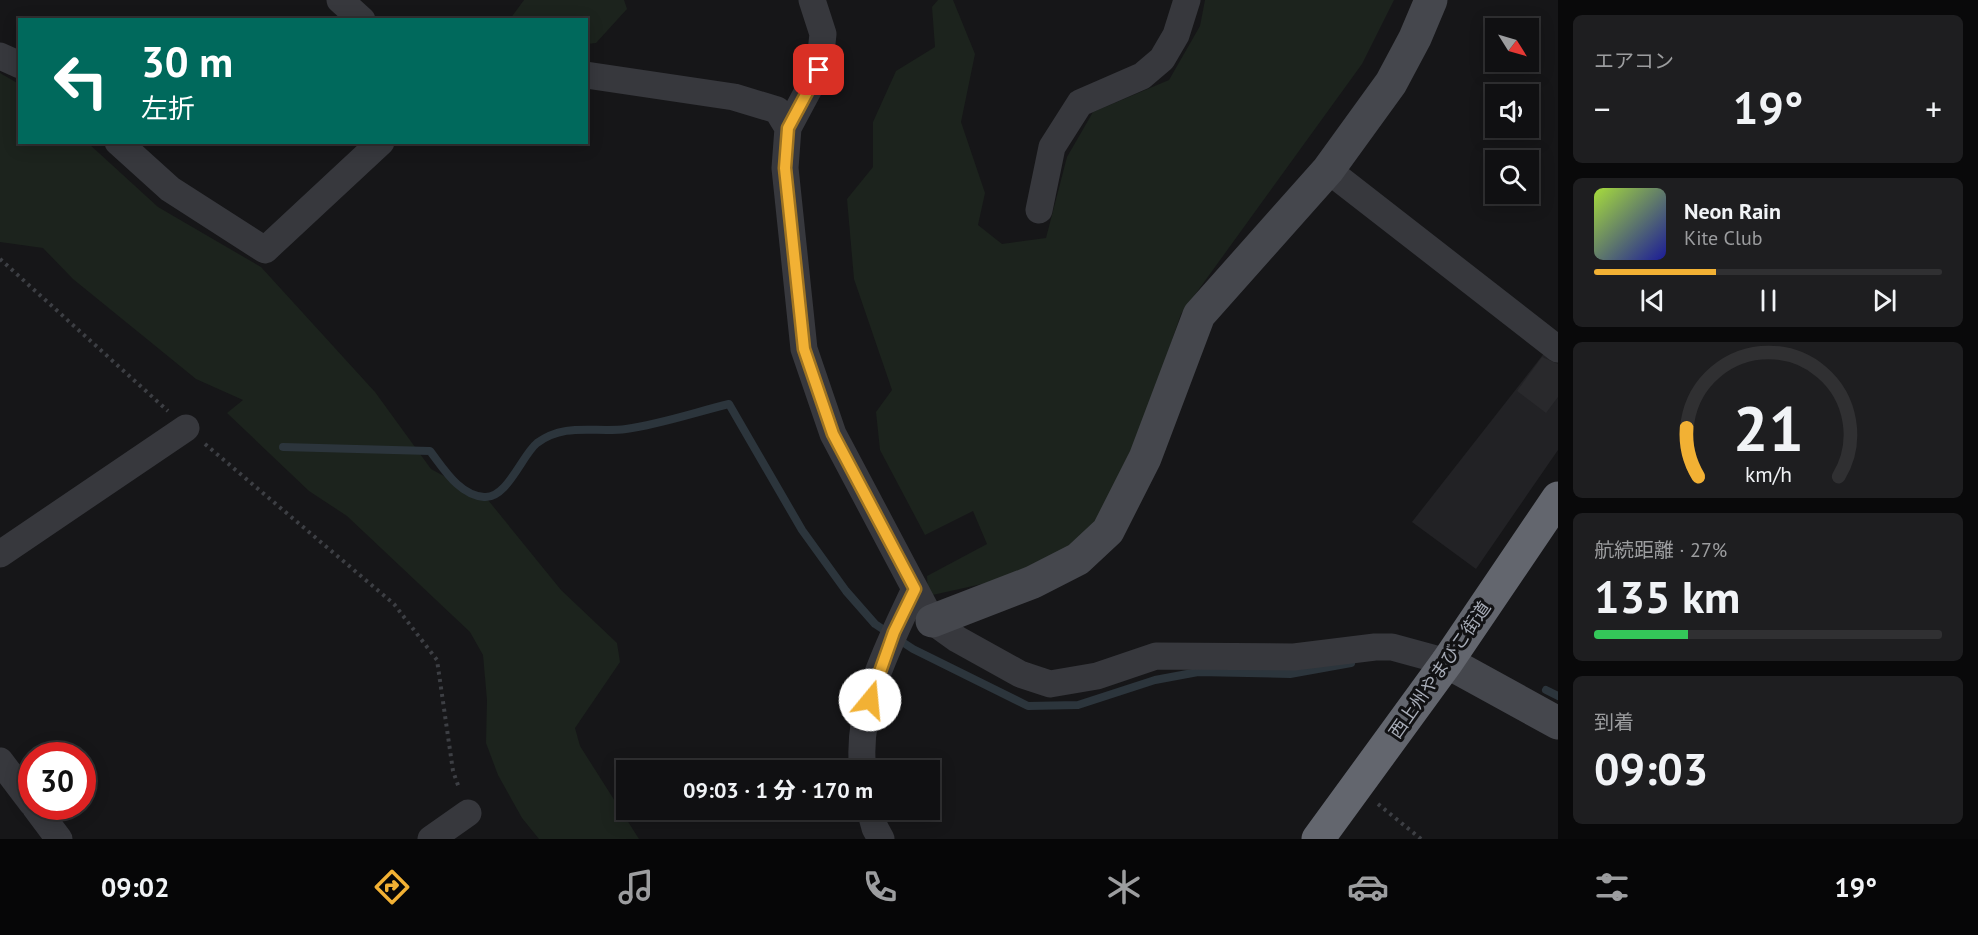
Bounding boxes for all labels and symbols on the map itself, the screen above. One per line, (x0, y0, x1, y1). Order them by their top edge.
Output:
north arrow (1485, 18, 1539, 72)
pin (793, 44, 844, 95)
street label: 西上州やまびこ街道 (1384, 597, 1495, 743)
position arrow (838, 668, 902, 732)
speed limit sign: 30 (18, 742, 96, 820)

